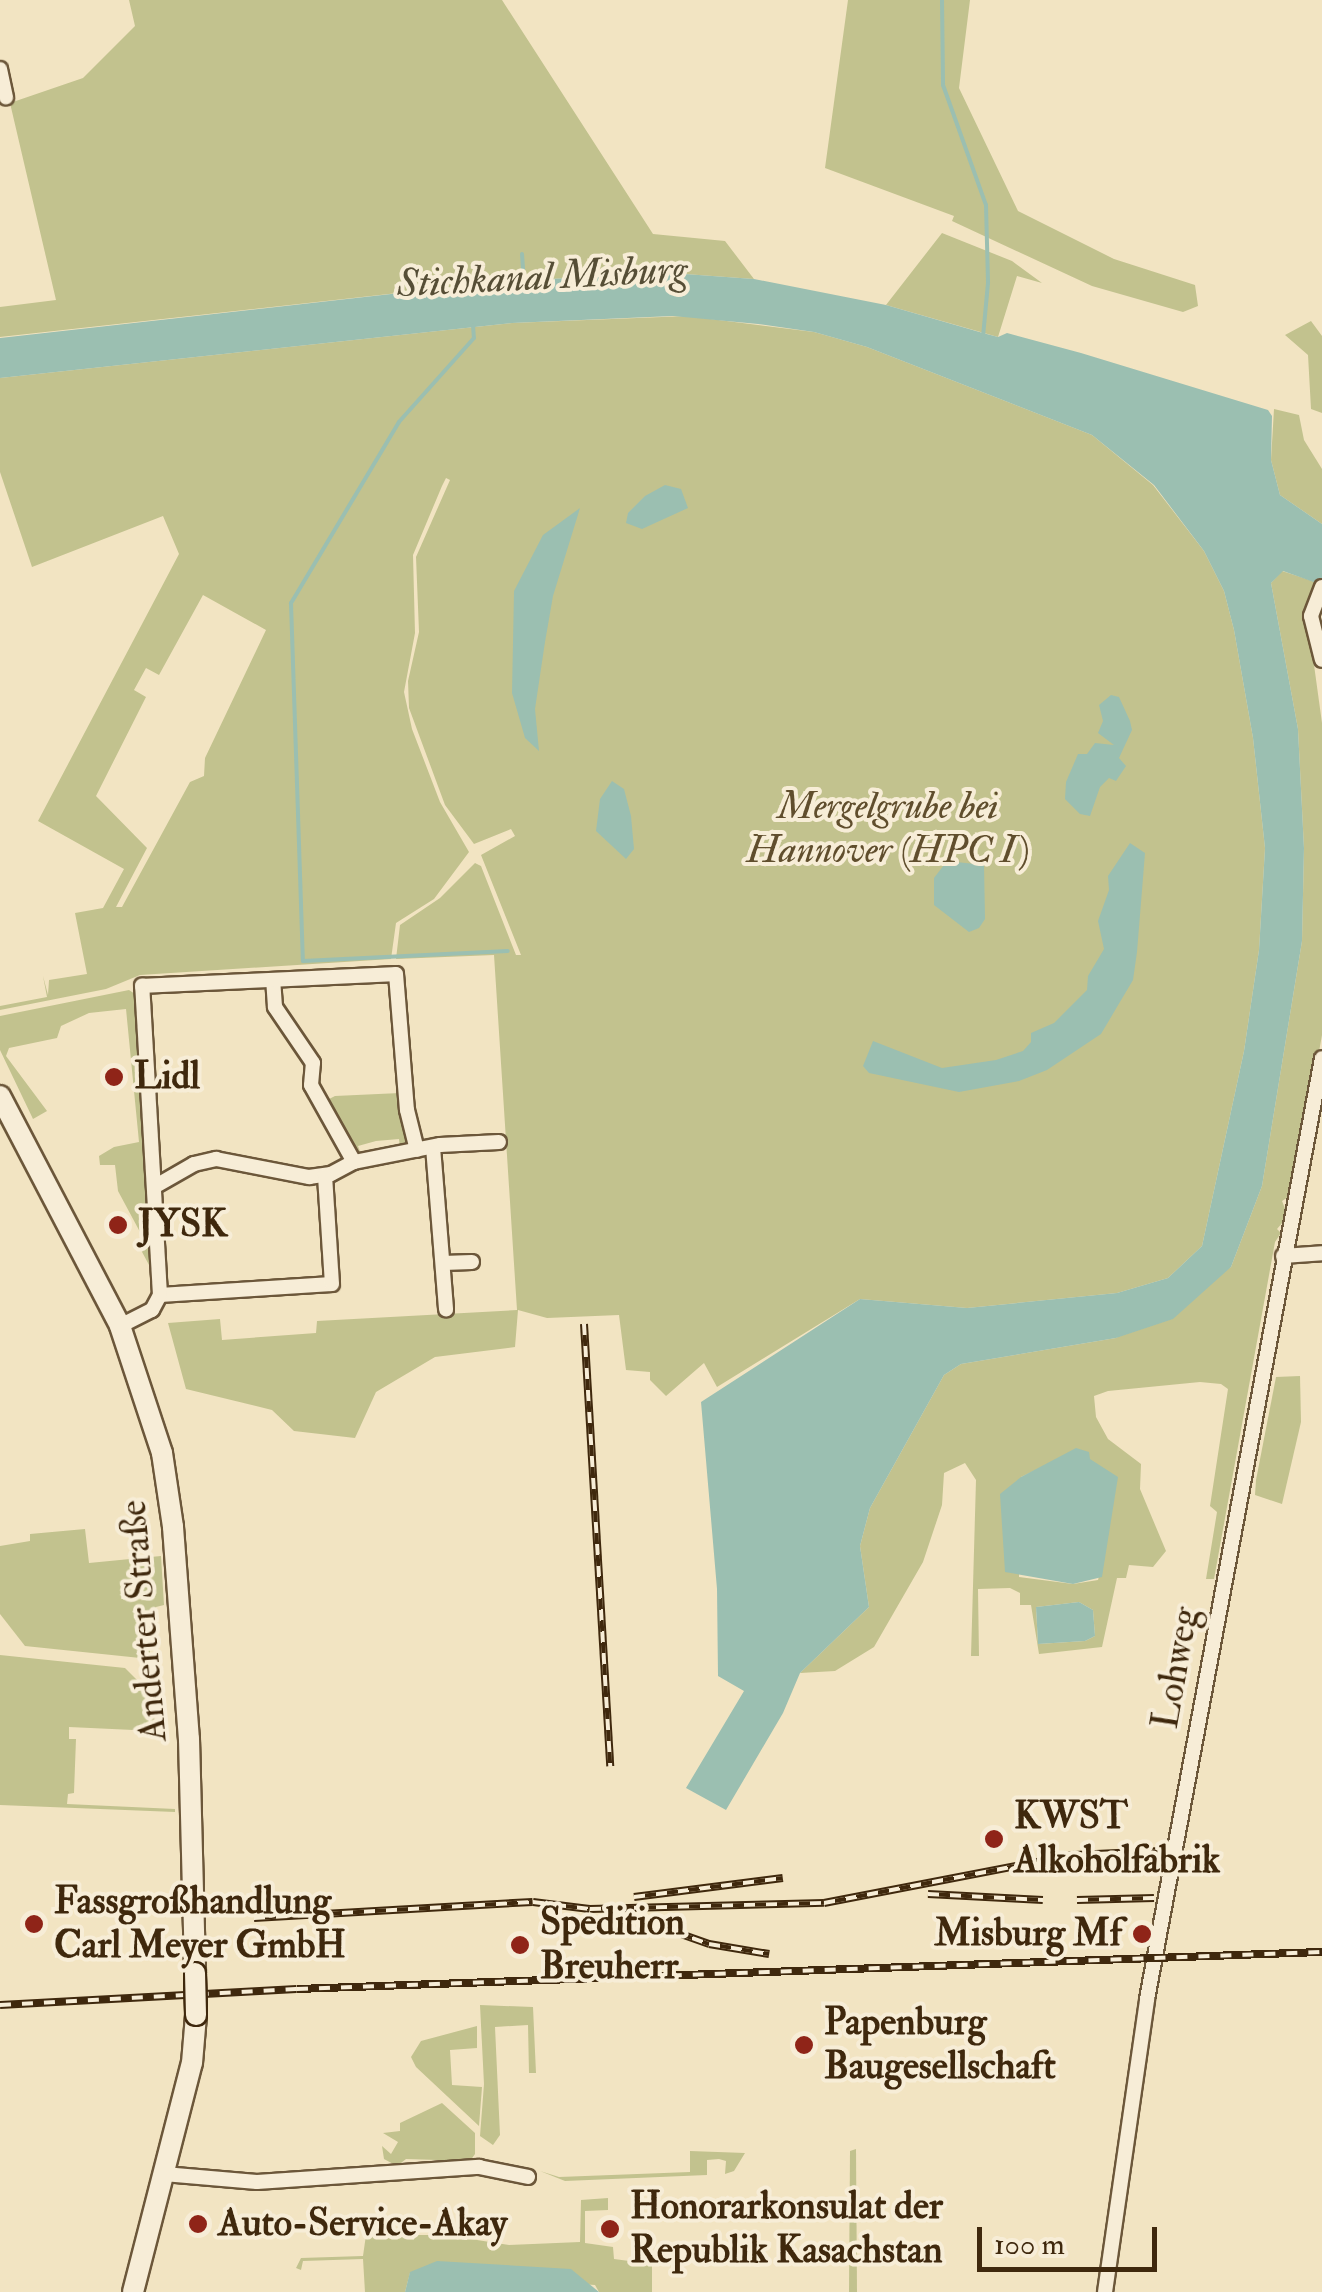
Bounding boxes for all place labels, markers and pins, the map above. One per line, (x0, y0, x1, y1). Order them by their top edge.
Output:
place label: Lidl (134, 1054, 200, 1100)
marker: Lidl (103, 1066, 125, 1088)
place label: JYSK (138, 1202, 228, 1248)
marker: JYSK (107, 1214, 129, 1236)
place label: KWST Alkoholfabrik (1014, 1794, 1220, 1884)
marker: KWST Alkoholfabrik (983, 1828, 1005, 1850)
place label: Fassgroßhandlung Carl Meyer GmbH (54, 1879, 346, 1968)
place label: Spedition Breuherr (540, 1900, 685, 1990)
place label: Misburg Mf (934, 1911, 1122, 1957)
marker: Fassgroßhandlung Carl Meyer GmbH (23, 1913, 45, 1935)
marker: Misburg Mf (1131, 1923, 1153, 1945)
marker: Spedition Breuherr (509, 1934, 531, 1956)
place label: Papenburg Baugesellschaft (824, 2000, 1056, 2090)
marker: Papenburg Baugesellschaft (793, 2034, 815, 2056)
place label: Honorarkonsulat der Republik Kasachstan (630, 2184, 943, 2274)
place label: Auto-Service-Akay (218, 2201, 507, 2247)
marker: Auto-Service-Akay (187, 2213, 209, 2235)
marker: Honorarkonsulat der Republik Kasachstan (599, 2218, 621, 2240)

